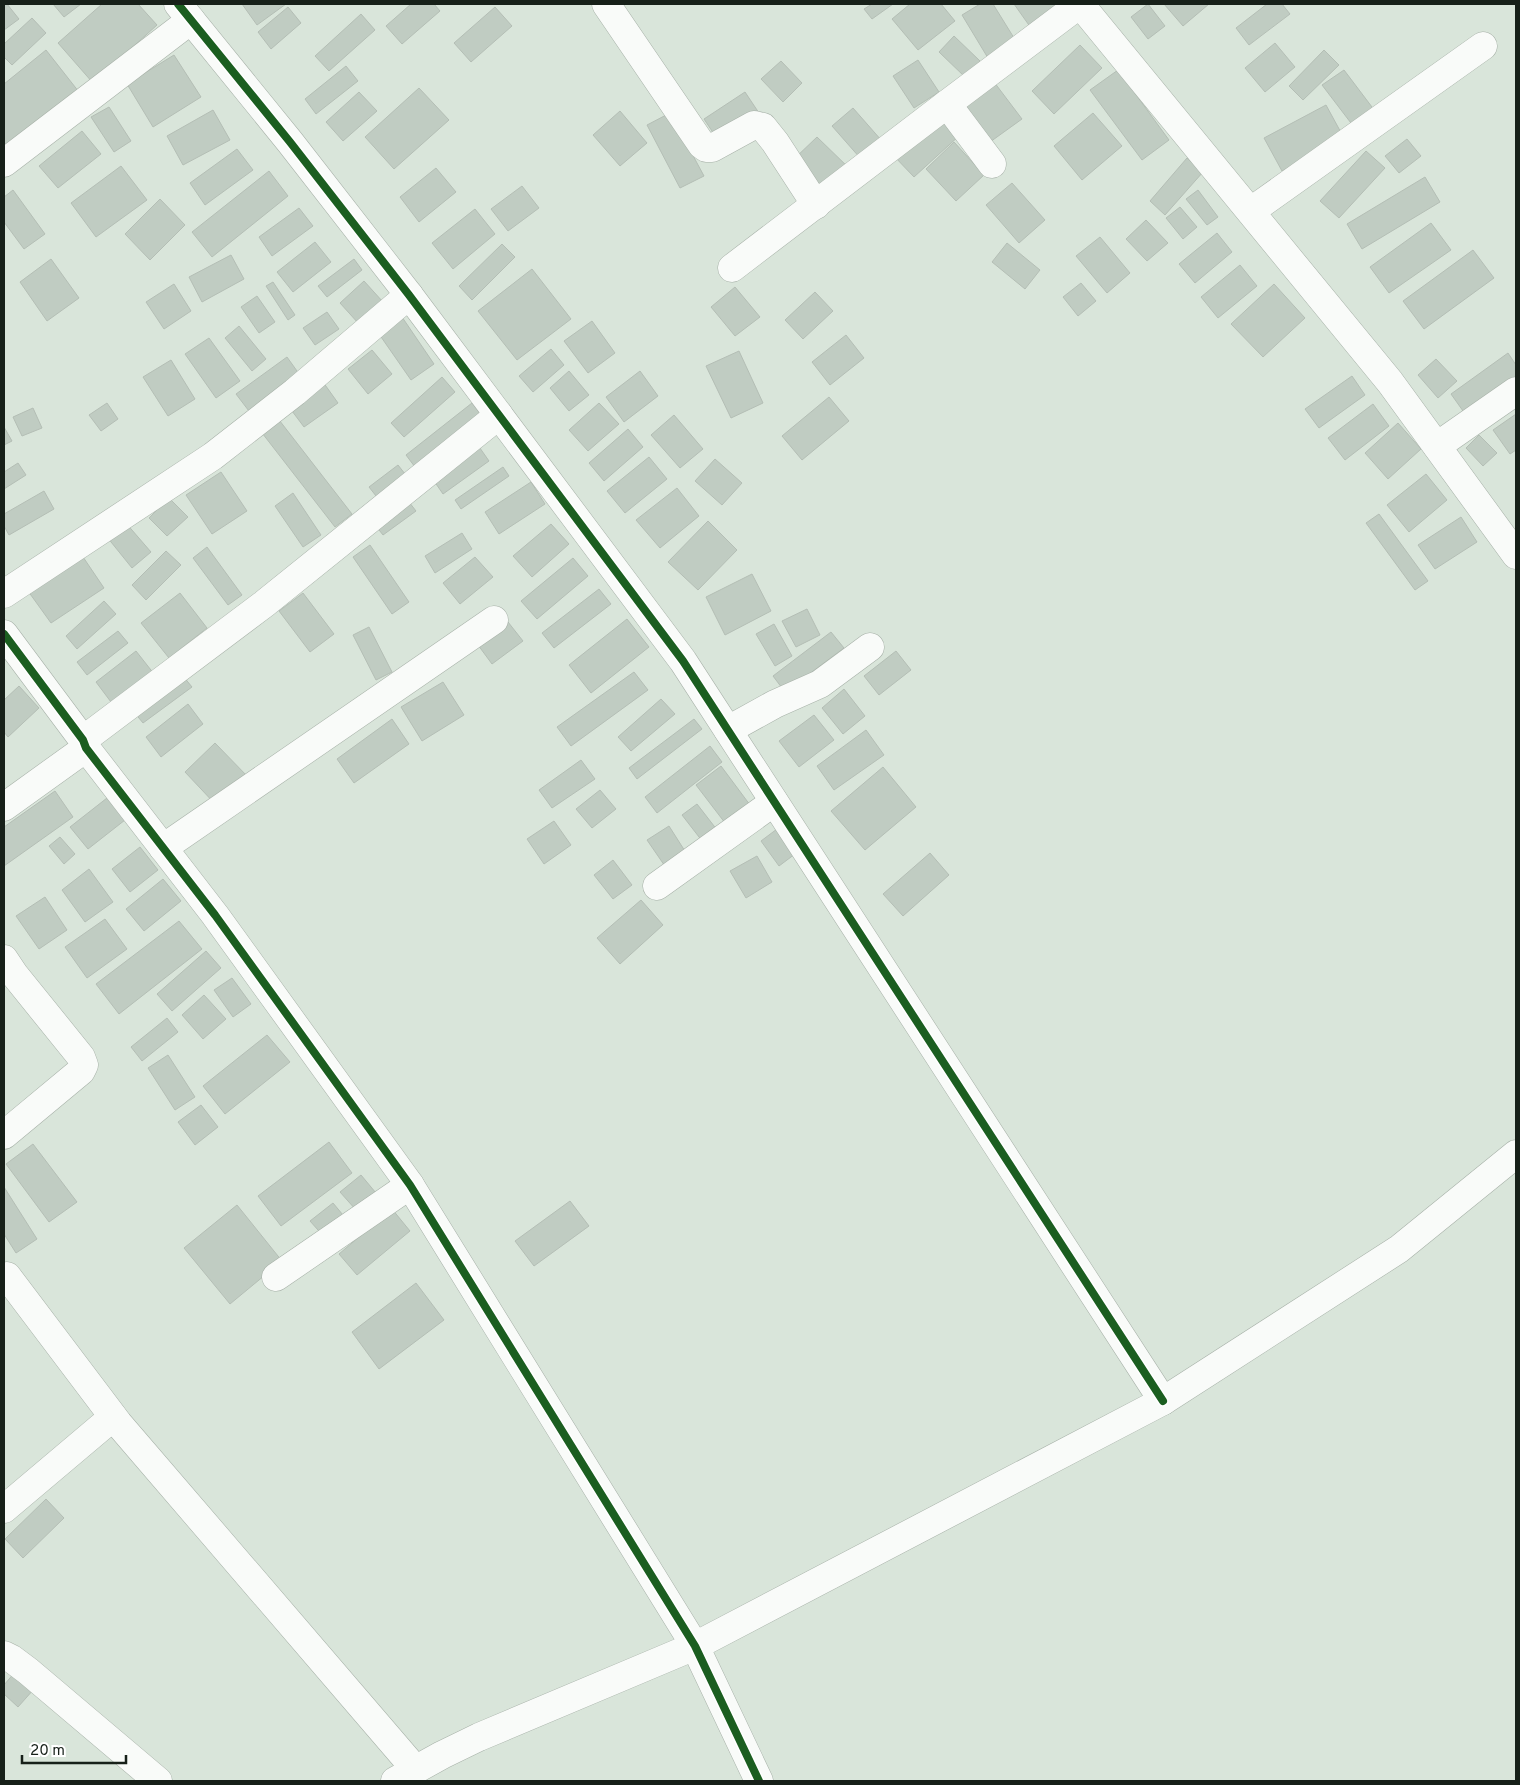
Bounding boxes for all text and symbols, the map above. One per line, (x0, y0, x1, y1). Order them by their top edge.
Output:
scale bar (22, 1732, 126, 1764)
text: 20 m (30, 1742, 65, 1761)

